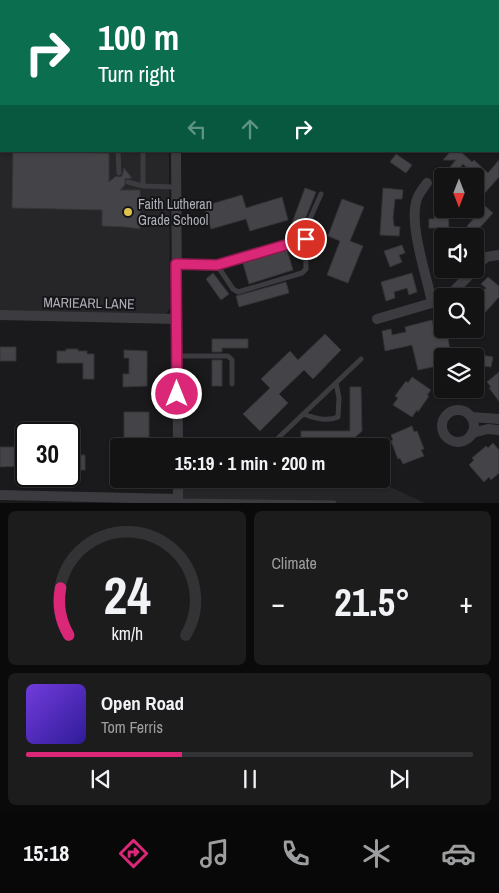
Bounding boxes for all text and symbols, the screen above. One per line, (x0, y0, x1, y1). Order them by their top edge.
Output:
text: 100 m (98, 14, 179, 61)
icon: right (15, 20, 80, 85)
text: Turn right (98, 59, 175, 89)
icon: left (183, 115, 211, 143)
icon: ahead (236, 115, 264, 143)
icon: right (289, 115, 317, 143)
north arrow (434, 168, 484, 218)
map controls (434, 168, 484, 398)
place label: Faith Lutheran Grade School (138, 195, 212, 229)
marker: Faith Lutheran Grade School (122, 206, 134, 218)
pin (285, 218, 327, 260)
icon: arrive (292, 225, 320, 253)
button: sound (434, 228, 484, 278)
button: search (434, 288, 484, 338)
street label: MARIEARL LANE (43, 293, 135, 313)
button: layers (434, 348, 484, 398)
position arrow (150, 367, 202, 419)
speed limit sign: 30 (15, 422, 80, 487)
text: 15:19 · 1 min · 200 m (175, 450, 325, 476)
text: Climate (272, 552, 317, 574)
text: 24 (103, 560, 151, 630)
text: 21.5° (334, 577, 410, 628)
text: − (272, 584, 285, 622)
text: + (460, 584, 473, 622)
text: km/h (111, 622, 143, 646)
text: Open Road (101, 690, 184, 716)
text: Tom Ferris (101, 716, 163, 738)
icon: previous (87, 765, 115, 793)
icon: pause (236, 765, 264, 793)
icon: next (385, 765, 413, 793)
icon: directions (116, 836, 151, 871)
icon: music (197, 836, 232, 871)
icon: phone (278, 836, 313, 871)
icon: climate (359, 836, 394, 871)
icon: car (441, 836, 476, 871)
text: 15:18 (23, 838, 69, 868)

